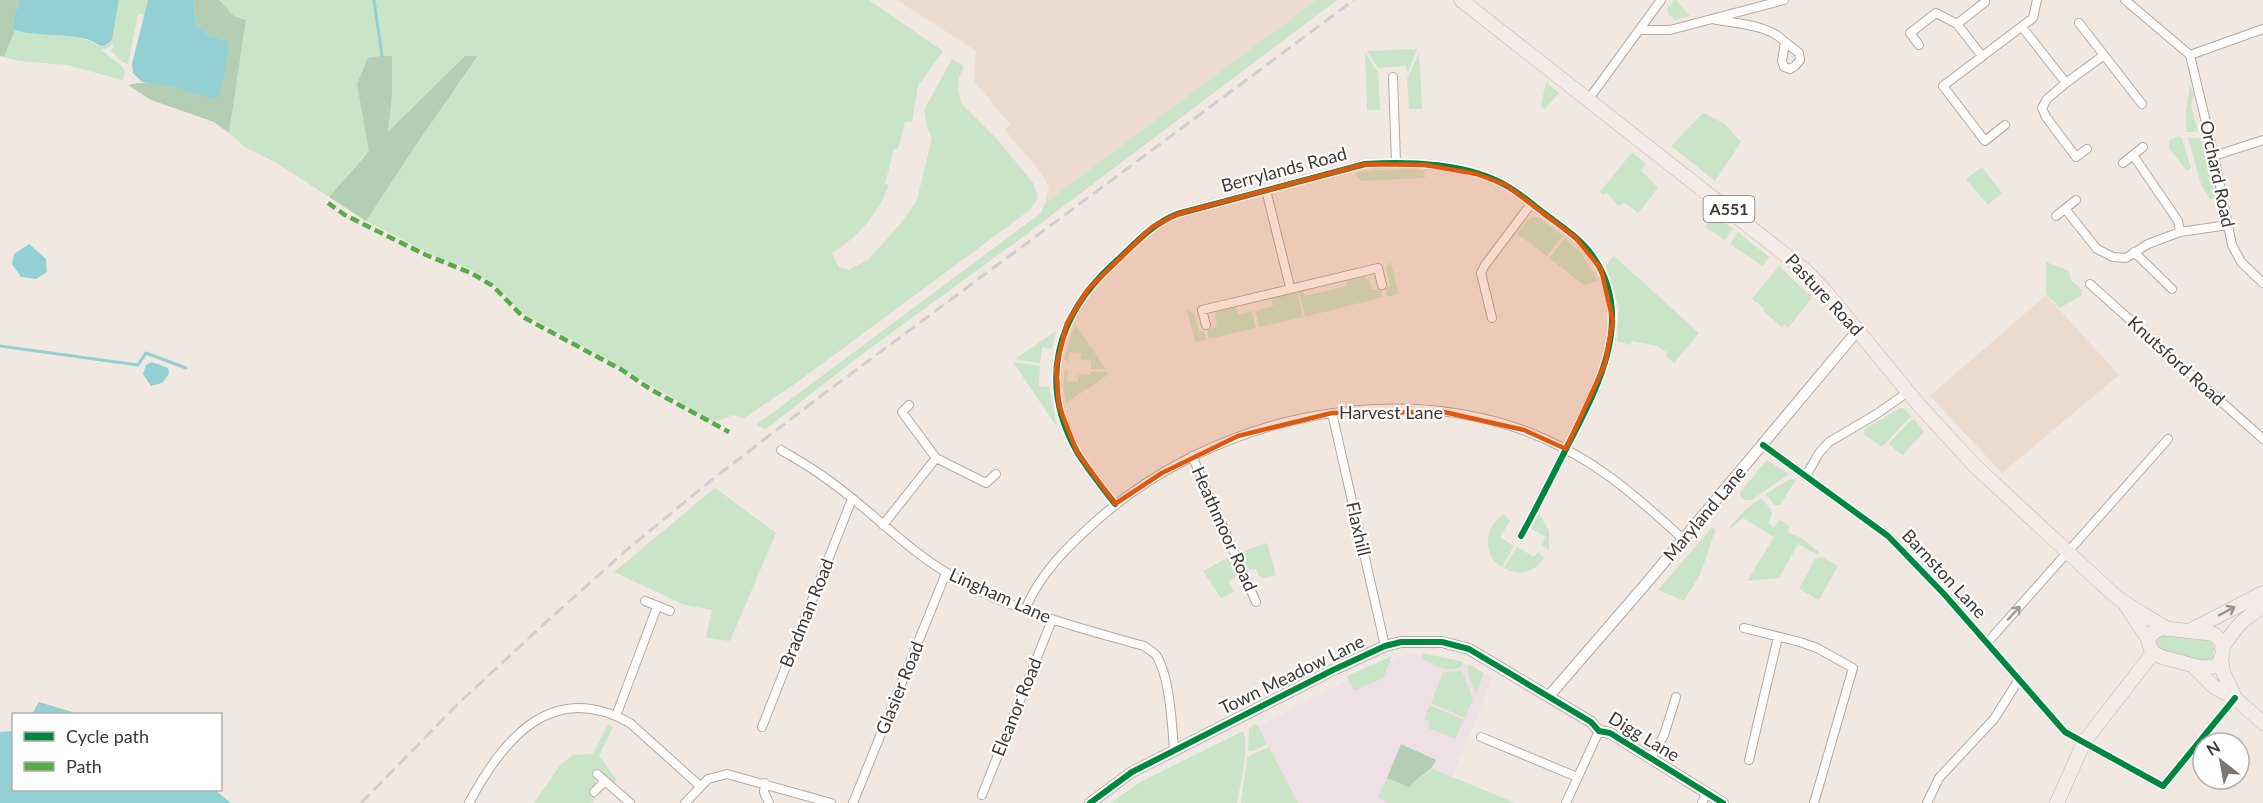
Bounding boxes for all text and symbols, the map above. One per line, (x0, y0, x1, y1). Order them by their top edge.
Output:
street label: Orchard Road (2196, 118, 2240, 229)
street label: Berrylands Road (1219, 142, 1349, 196)
road number: A551 (1704, 196, 1754, 222)
street label: Pasture Road (1781, 249, 1868, 340)
street label: Knutsford Road (2123, 311, 2230, 410)
street label: Harvest Lane (1339, 401, 1443, 423)
street label: Maryland Lane (1658, 462, 1750, 565)
street label: Heathmoor Road (1188, 463, 1262, 594)
street label: Flaxhill (1342, 499, 1376, 558)
street label: Barnston Lane (1898, 524, 1992, 622)
street label: Bradman Road (774, 555, 838, 670)
street label: Lingham Lane (946, 563, 1055, 627)
one-way arrow (2217, 605, 2235, 616)
one-way arrow (2007, 606, 2021, 621)
street label: Town Meadow Lane (1216, 629, 1368, 719)
street label: Glasier Road (870, 638, 928, 737)
street label: Eleanor Road (986, 654, 1046, 759)
street label: Digg Lane (1605, 706, 1684, 766)
legend (12, 713, 222, 791)
text: Cycle path (66, 725, 149, 747)
north arrow (2191, 731, 2251, 791)
text: N (2203, 736, 2223, 759)
text: Path (66, 755, 102, 777)

